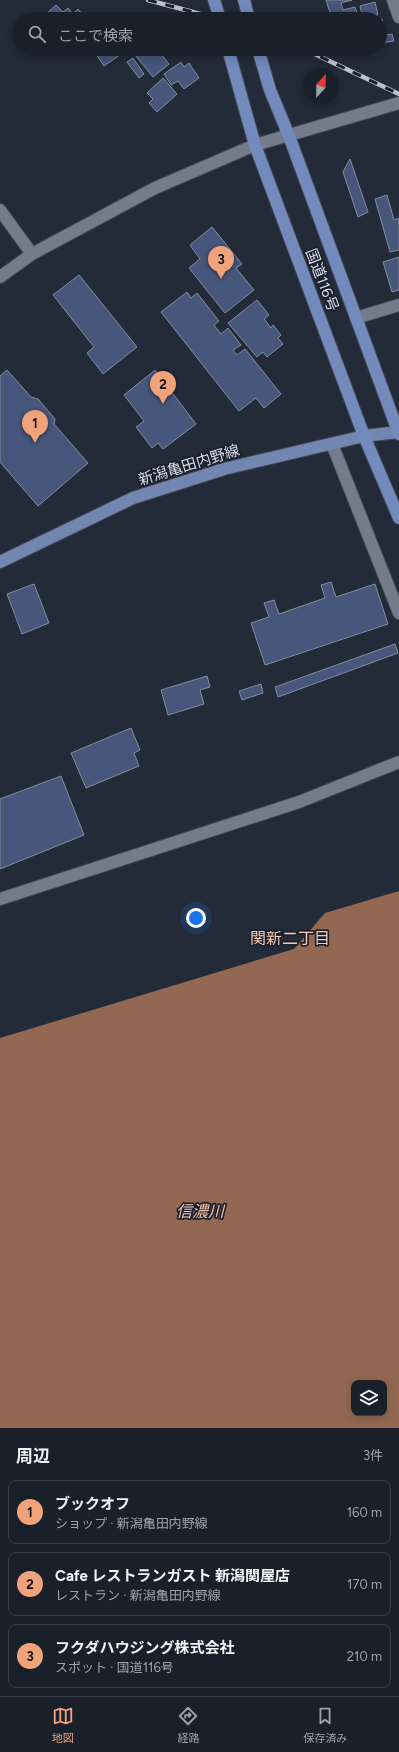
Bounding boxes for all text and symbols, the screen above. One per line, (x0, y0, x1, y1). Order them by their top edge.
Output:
search box (12, 12, 387, 56)
icon: search (26, 23, 48, 45)
text: ここで検索 (58, 27, 133, 45)
north arrow (303, 68, 339, 104)
pin: 3 (208, 246, 234, 279)
street label: 国道116号 (302, 246, 342, 314)
pin: 2 (150, 371, 176, 404)
pin: 1 (22, 410, 48, 443)
street label: 新潟亀田内野線 (136, 441, 242, 489)
your location (186, 908, 206, 928)
district label: 関新二丁目 (250, 929, 330, 948)
water label: 信濃川 (176, 1202, 226, 1221)
map controls (351, 1380, 387, 1416)
button: layers (351, 1380, 387, 1416)
text: 周辺 (16, 1446, 50, 1466)
text: 3件 (363, 1448, 383, 1463)
text: ブックオフ (55, 1495, 130, 1513)
text: 1 (27, 1505, 33, 1520)
text: 160 m (347, 1505, 382, 1520)
text: ショップ · 新潟亀田内野線 (55, 1516, 208, 1531)
text: Cafe レストランガスト 新潟関屋店 (55, 1567, 290, 1585)
text: 2 (26, 1577, 34, 1592)
text: 170 m (347, 1577, 382, 1592)
text: レストラン · 新潟亀田内野線 (55, 1588, 221, 1603)
text: フクダハウジング株式会社 (55, 1639, 234, 1657)
text: 3 (26, 1649, 34, 1664)
text: 210 m (347, 1649, 382, 1664)
text: スポット · 国道116号 (55, 1660, 174, 1675)
tab: 地図 (52, 1705, 74, 1745)
tab: 経路 (177, 1705, 199, 1745)
tab: 保存済み (303, 1705, 347, 1745)

